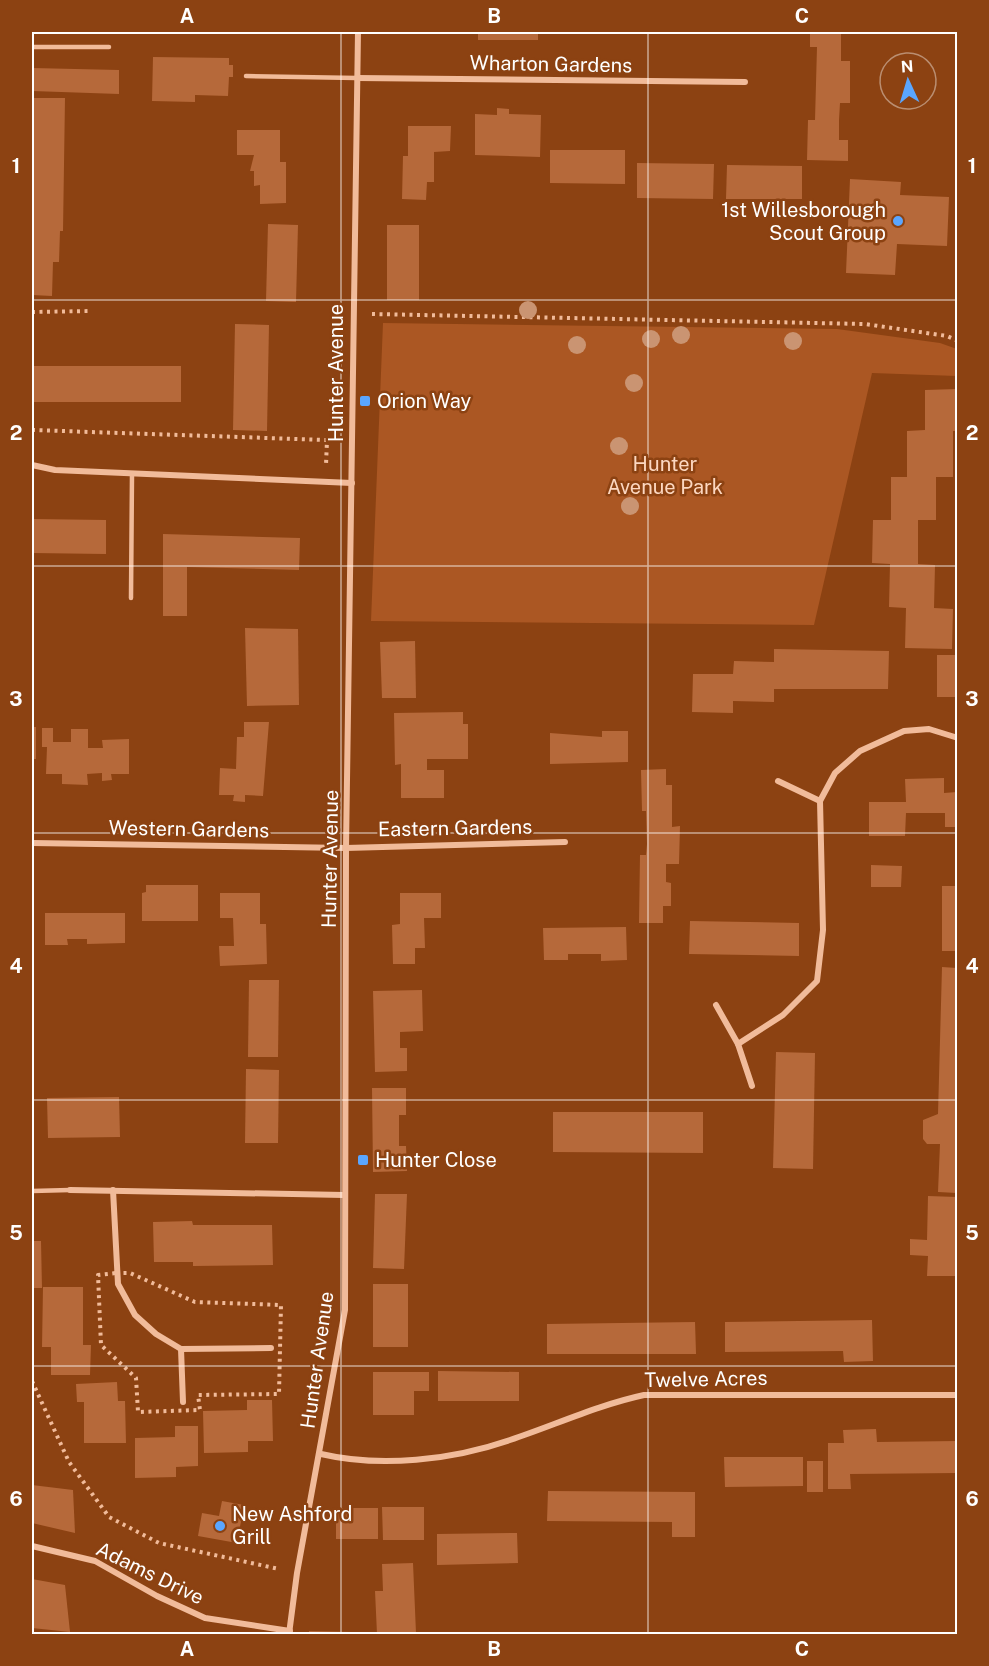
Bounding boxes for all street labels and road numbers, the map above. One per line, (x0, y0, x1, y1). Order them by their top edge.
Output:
street label: Wharton Gardens (470, 51, 632, 77)
street label: Hunter Avenue (324, 304, 348, 442)
street label: Hunter Avenue (317, 790, 343, 928)
street label: Eastern Gardens (378, 815, 532, 841)
street label: Western Gardens (109, 816, 269, 842)
street label: Hunter Avenue (295, 1290, 339, 1430)
street label: Twelve Acres (644, 1366, 768, 1392)
street label: Adams Drive (92, 1537, 208, 1609)

